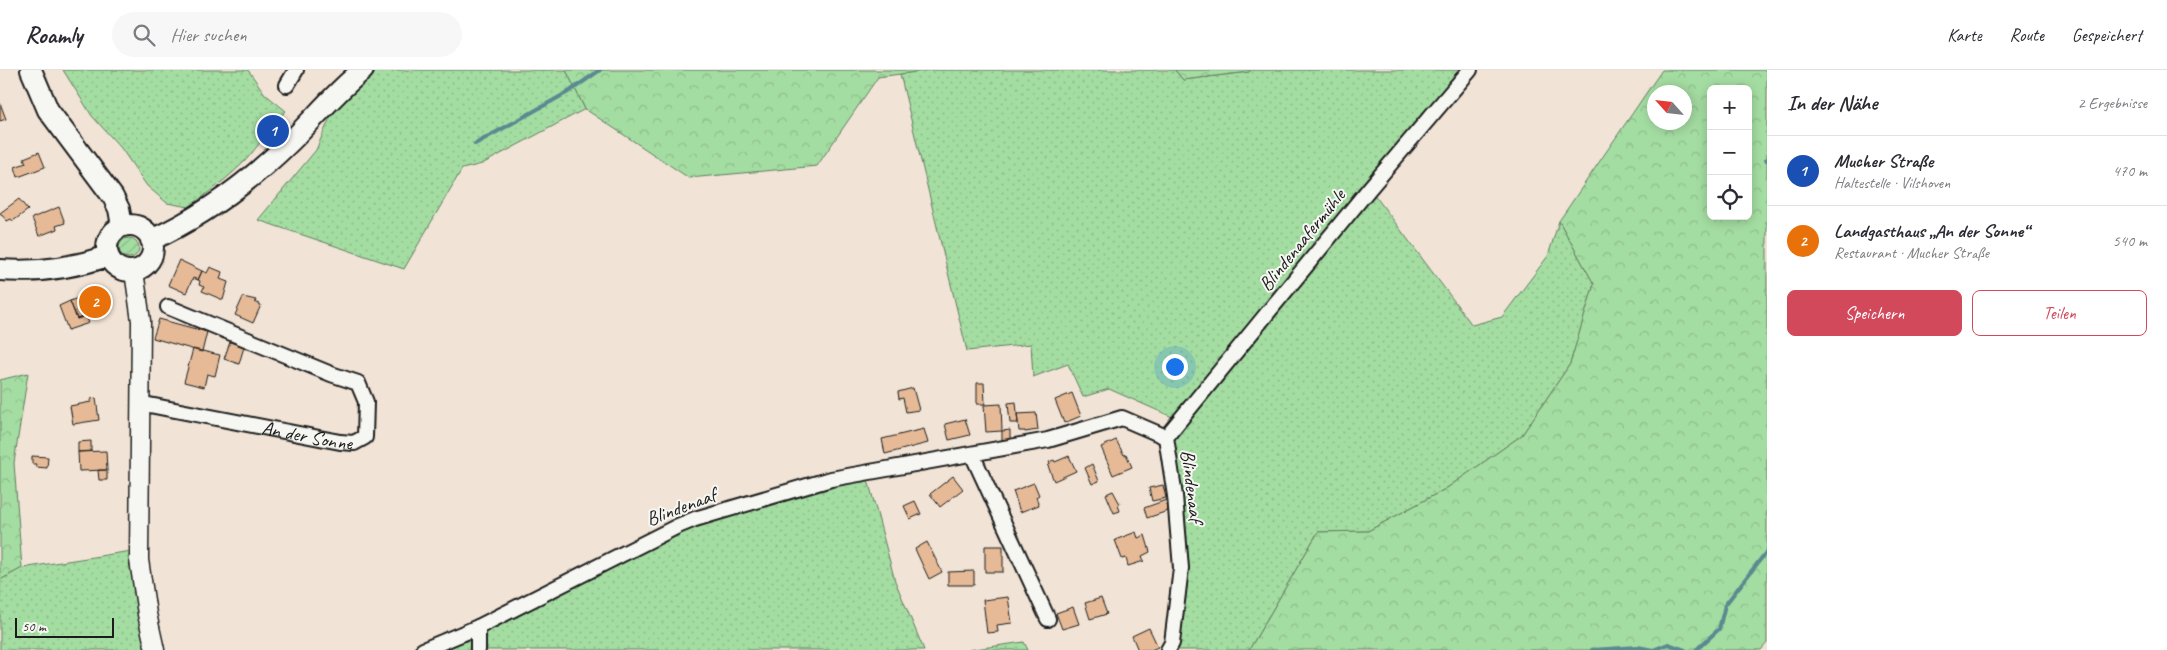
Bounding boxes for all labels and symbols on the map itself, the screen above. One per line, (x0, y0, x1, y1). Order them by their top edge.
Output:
north arrow (1647, 85, 1692, 130)
pin: 1 (257, 112, 289, 150)
street label: Blindenaafermühle (1253, 183, 1352, 296)
pin: 2 (79, 283, 111, 321)
your location (1162, 354, 1188, 380)
street label: An der Sonne (260, 415, 354, 455)
street label: Blindenaaf (1175, 448, 1209, 528)
street label: Blindenaaf (643, 481, 723, 532)
scale bar (15, 615, 114, 638)

